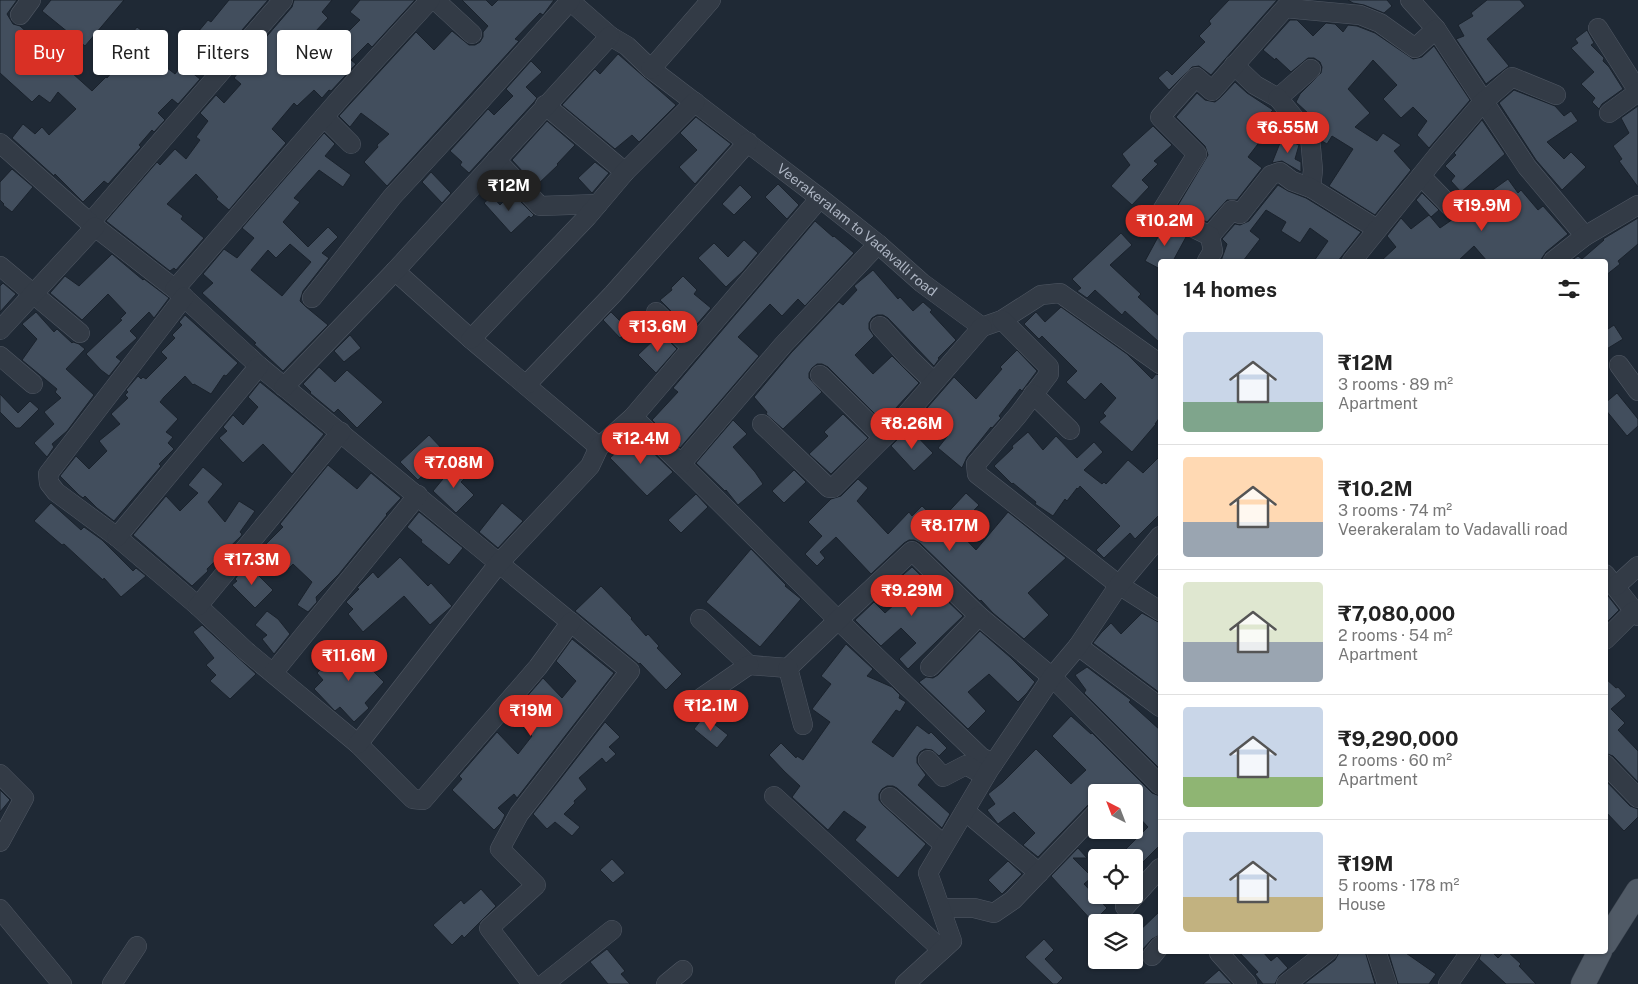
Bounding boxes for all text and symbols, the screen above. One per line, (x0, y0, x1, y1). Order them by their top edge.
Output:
chip: Buy (15, 30, 83, 75)
chip: Rent (93, 30, 168, 75)
chip: Filters (178, 30, 267, 75)
chip: New (277, 30, 351, 75)
pin: ₹6.55M (1247, 112, 1329, 154)
text: ₹6.55M (1257, 118, 1319, 137)
street label: Veerakeralam to Vadavalli road (774, 160, 940, 299)
pin: ₹12M (479, 170, 539, 212)
text: ₹12M (488, 176, 530, 195)
pin: ₹19.9M (1441, 190, 1523, 232)
text: ₹19.9M (1453, 196, 1511, 215)
pin: ₹10.2M (1124, 204, 1206, 247)
text: ₹10.2M (1137, 211, 1193, 230)
icon: filters (1555, 275, 1583, 303)
text: 14 homes (1183, 277, 1277, 302)
pin: ₹13.6M (617, 310, 699, 353)
text: ₹13.6M (629, 317, 687, 336)
text: ₹12M (1338, 350, 1393, 375)
icon: home (1223, 352, 1283, 412)
text: 3 rooms · 89 m² (1338, 375, 1453, 394)
text: Apartment (1338, 394, 1418, 413)
pin: ₹8.26M (871, 408, 953, 450)
text: ₹8.26M (881, 414, 943, 433)
pin: ₹12.4M (600, 422, 682, 465)
text: ₹12.4M (613, 429, 669, 448)
pin: ₹7.08M (413, 446, 495, 489)
text: ₹7.08M (425, 453, 483, 472)
text: ₹10.2M (1338, 476, 1413, 501)
icon: home (1223, 477, 1283, 537)
text: 3 rooms · 74 m² (1338, 501, 1452, 520)
pin: ₹8.17M (909, 510, 991, 552)
text: ₹8.17M (922, 516, 978, 535)
text: Veerakeralam to Vadavalli road (1338, 520, 1568, 539)
pin: ₹17.3M (211, 544, 293, 586)
text: ₹17.3M (225, 550, 279, 569)
pin: ₹9.29M (871, 574, 953, 617)
text: ₹9.29M (882, 581, 942, 600)
text: ₹7,080,000 (1338, 601, 1455, 626)
icon: home (1223, 602, 1283, 662)
text: 2 rooms · 54 m² (1338, 626, 1453, 645)
pin: ₹11.6M (308, 640, 390, 682)
text: Apartment (1338, 645, 1418, 664)
text: ₹11.6M (322, 646, 376, 665)
pin: ₹12.1M (670, 690, 752, 732)
pin: ₹19M (501, 694, 561, 737)
text: ₹12.1M (684, 696, 738, 715)
text: ₹19M (510, 701, 552, 720)
text: ₹9,290,000 (1338, 726, 1459, 751)
icon: home (1223, 727, 1283, 787)
text: 2 rooms · 60 m² (1338, 751, 1452, 770)
text: Apartment (1338, 770, 1418, 789)
north arrow (1088, 784, 1142, 839)
map controls (1088, 784, 1143, 969)
button: locate (1088, 849, 1143, 904)
text: ₹19M (1338, 851, 1394, 876)
icon: home (1223, 852, 1283, 912)
text: 5 rooms · 178 m² (1338, 876, 1459, 895)
text: House (1338, 895, 1386, 914)
button: layers (1088, 914, 1143, 969)

